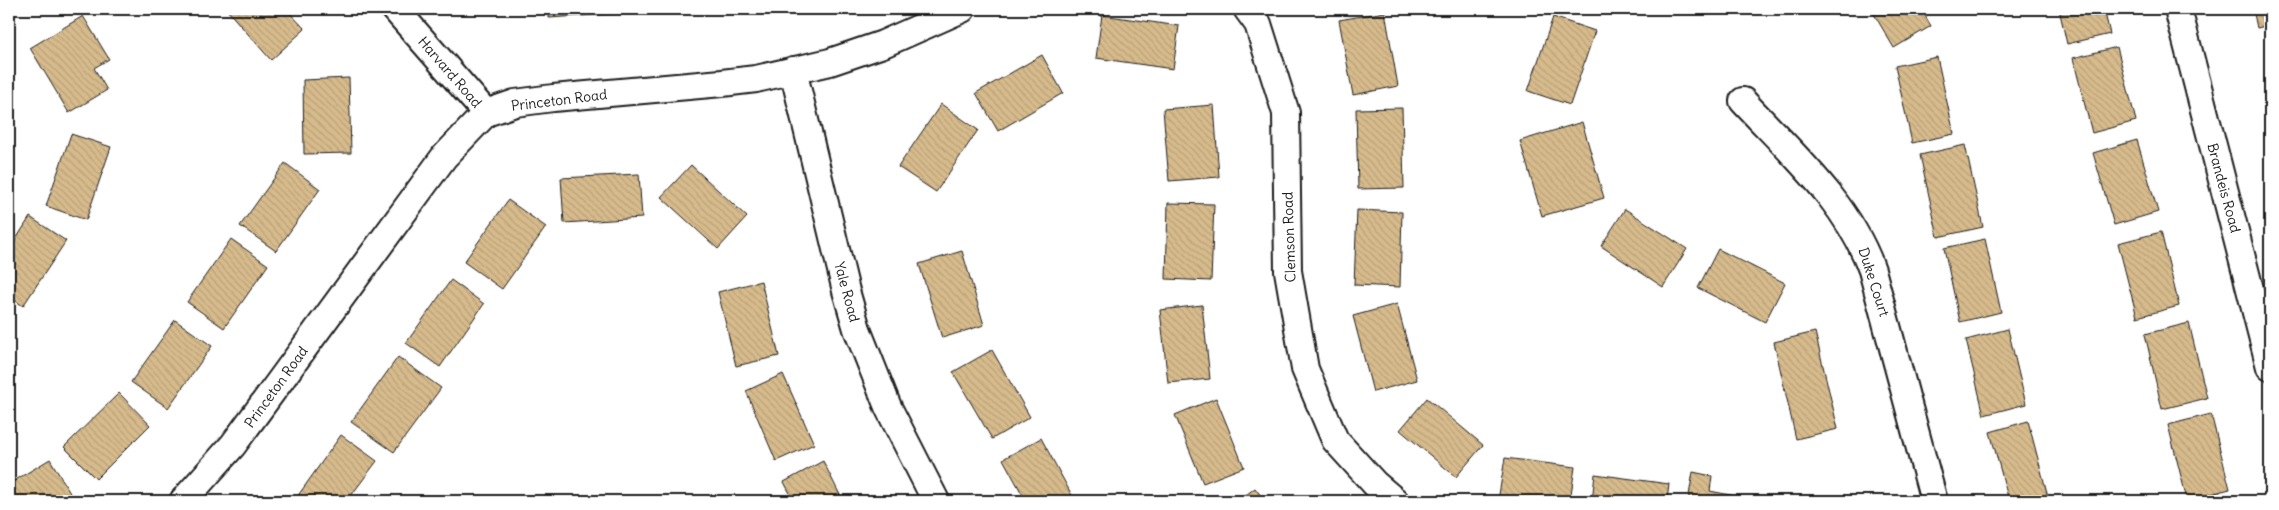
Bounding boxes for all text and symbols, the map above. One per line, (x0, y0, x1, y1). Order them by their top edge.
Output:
street label: Harvard Road (414, 33, 486, 111)
street label: Princeton Road (510, 85, 608, 115)
street label: Brandeis Road (2203, 141, 2245, 235)
street label: Clemson Road (1278, 191, 1300, 283)
street label: Duke Court (1854, 245, 1894, 319)
street label: Yale Road (830, 260, 864, 324)
street label: Princeton Road (240, 343, 312, 431)

